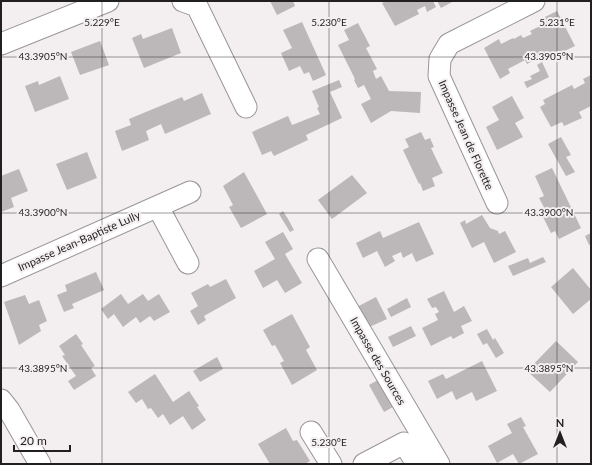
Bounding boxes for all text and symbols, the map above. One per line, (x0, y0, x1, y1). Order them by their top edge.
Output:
text: 5.229°E (84, 16, 120, 28)
text: 5.230°E (311, 16, 347, 28)
text: 5.231°E (539, 16, 575, 28)
text: 43.3905°N (19, 50, 67, 62)
text: 43.3905°N (525, 50, 573, 62)
street label: Impasse Jean de Florette (436, 78, 497, 192)
text: 43.3900°N (19, 206, 67, 218)
text: 43.3900°N (525, 206, 573, 218)
street label: Impasse Jean-Baptiste Lully (16, 208, 142, 273)
street label: Impasse des Sources (348, 315, 409, 407)
text: 43.3895°N (19, 362, 67, 374)
text: 43.3895°N (525, 362, 573, 374)
north arrow (540, 413, 580, 453)
text: N (556, 416, 564, 429)
scale bar (14, 427, 70, 453)
text: 20 m (20, 433, 47, 448)
text: 5.230°E (311, 436, 347, 448)

